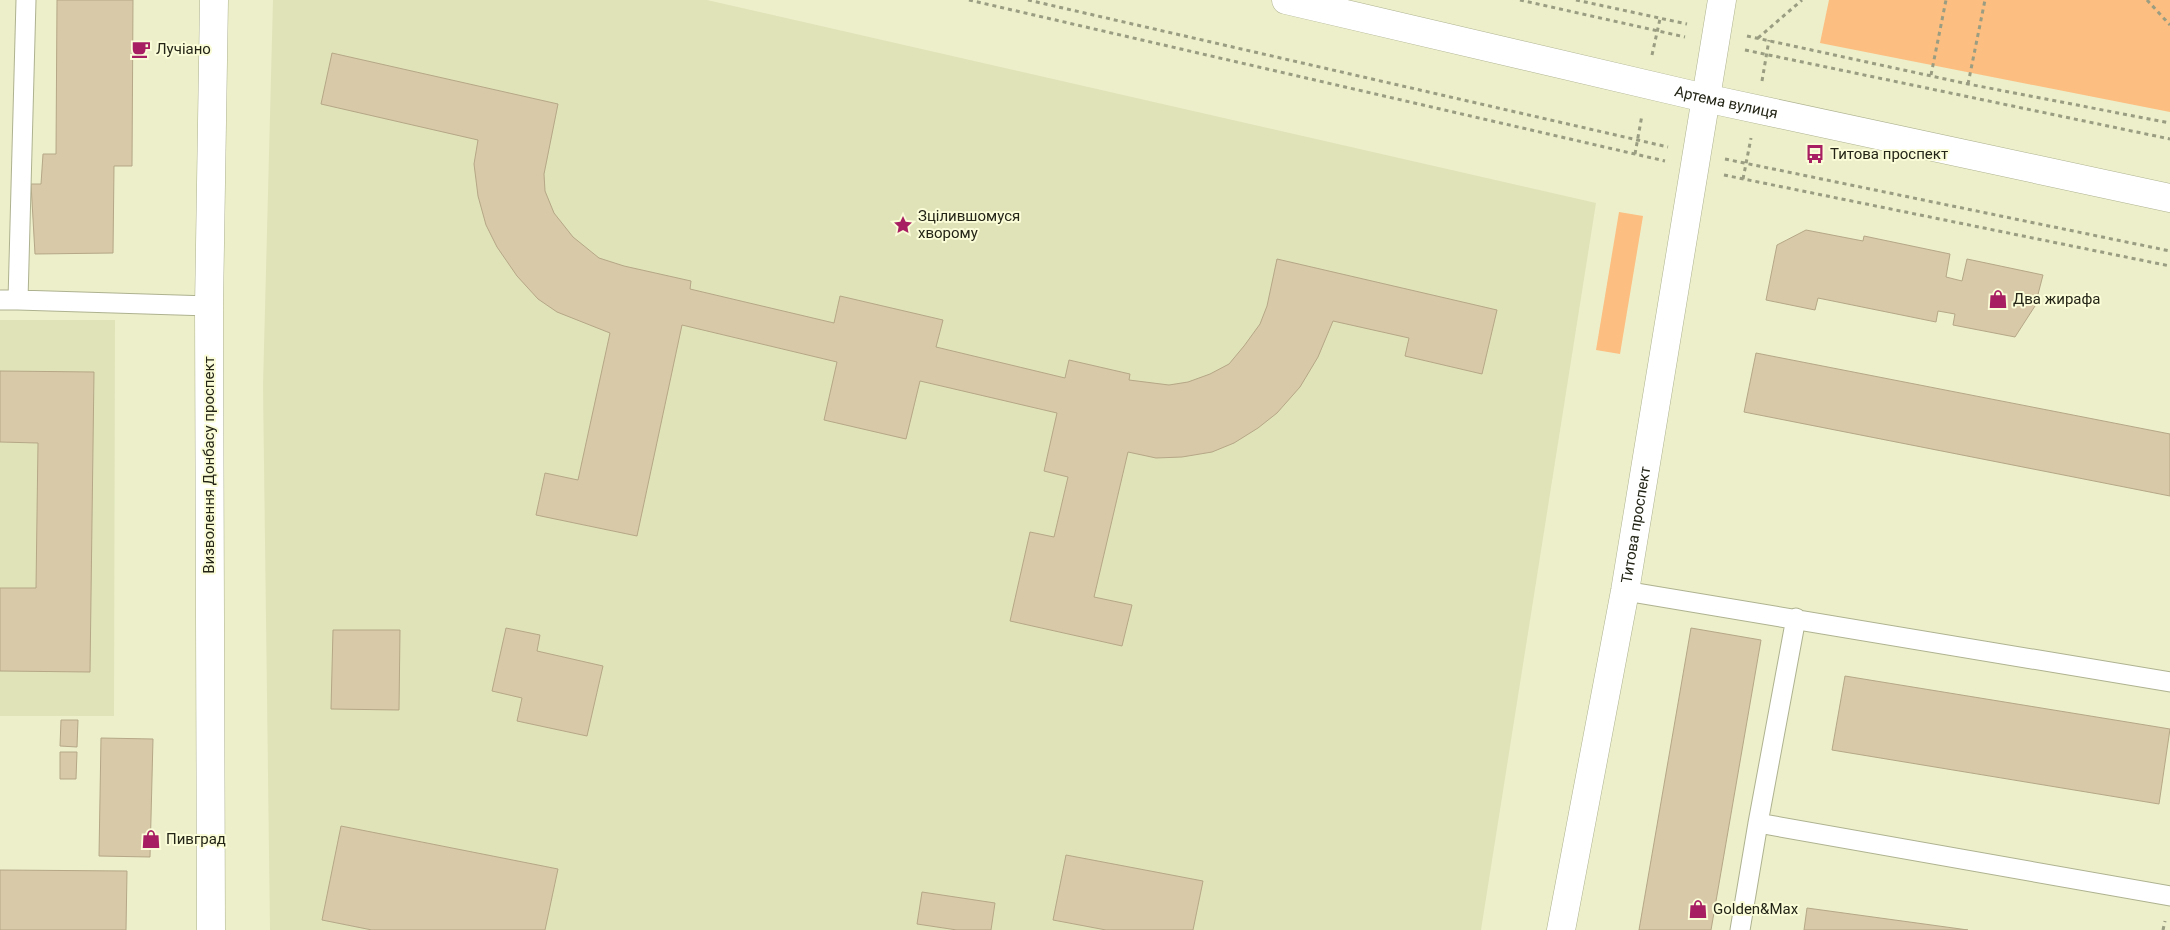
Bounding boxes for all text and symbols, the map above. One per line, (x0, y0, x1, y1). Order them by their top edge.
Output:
cafe icon: Лучіано (130, 38, 152, 60)
place label: Лучіано (156, 40, 211, 58)
street label: Артема вулиця (1673, 82, 1780, 122)
bus stop icon: Титова проспект (1804, 143, 1826, 165)
place label: Титова проспект (1830, 145, 1948, 163)
place label: Зцілившомуся хворому (918, 207, 1020, 242)
place icon: Зцілившомуся хворому (892, 214, 914, 236)
shop icon: Два жирафа (1987, 288, 2009, 310)
place label: Два жирафа (2013, 290, 2101, 308)
street label: Визволення Донбасу проспект (200, 356, 218, 574)
street label: Титова проспект (1617, 465, 1654, 585)
shop icon: Пивград (140, 828, 162, 850)
place label: Пивград (166, 830, 226, 848)
shop icon: Golden&Max (1687, 898, 1709, 920)
place label: Golden&Max (1713, 900, 1799, 918)

